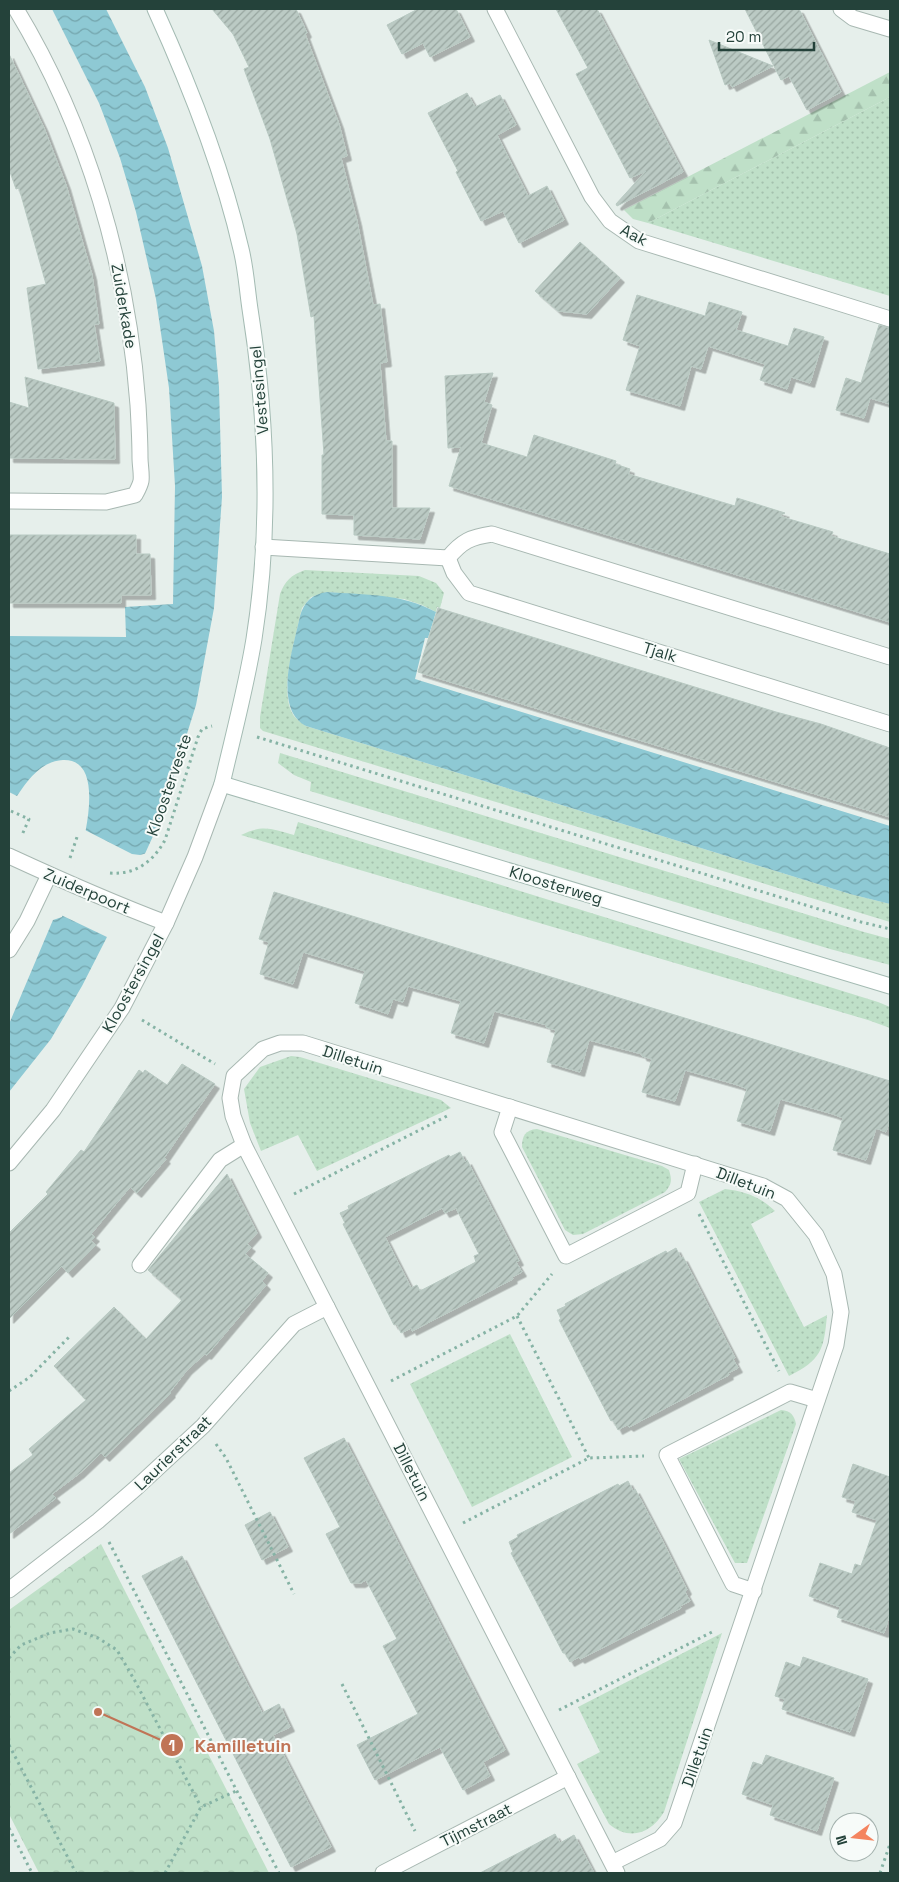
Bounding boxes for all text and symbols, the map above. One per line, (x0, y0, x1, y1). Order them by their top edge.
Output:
scale bar (719, 20, 814, 52)
text: 20 m (726, 27, 761, 46)
street label: Aak (617, 219, 652, 251)
street label: Zuiderkade (106, 262, 142, 350)
street label: Vestesingel (245, 345, 273, 435)
street label: Tjalk (640, 637, 680, 667)
street label: Kloosterveste (142, 731, 196, 839)
street label: Kloosterweg (507, 861, 605, 909)
street label: Zuiderpoort (40, 863, 134, 919)
street label: Kloostersingel (97, 930, 169, 1036)
street label: Dilletuin (320, 1040, 386, 1080)
street label: Dilletuin (713, 1162, 779, 1204)
street label: Laurierstraat (130, 1411, 216, 1495)
street label: Dilletuin (388, 1439, 436, 1505)
street label: Dilletuin (677, 1724, 717, 1790)
callout: Kamilletuin (159, 1729, 301, 1762)
text: Kamilletuin (195, 1734, 291, 1757)
text: 1 (169, 1736, 175, 1755)
street label: Tijmstraat (437, 1798, 515, 1852)
north arrow (829, 1812, 879, 1862)
text: N (832, 1833, 851, 1847)

